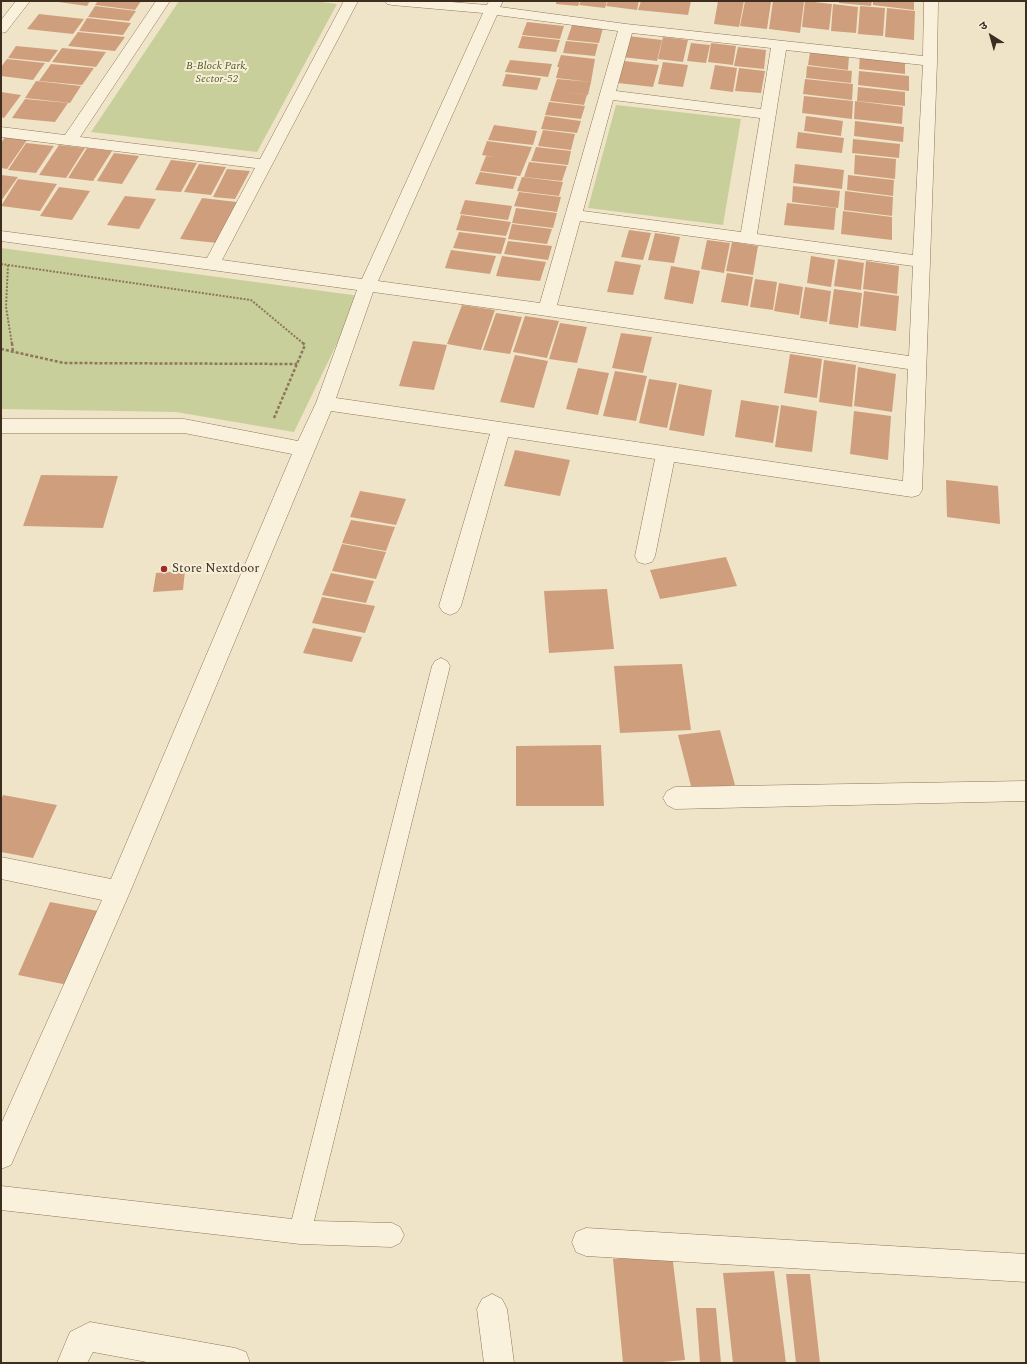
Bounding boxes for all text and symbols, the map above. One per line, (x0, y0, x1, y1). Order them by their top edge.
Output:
north arrow (971, 16, 1011, 56)
text: उ (976, 17, 991, 35)
park label: B-Block Park, Sector-52 (186, 60, 248, 86)
place label: Store Nextdoor (172, 561, 259, 577)
marker: Store Nextdoor (159, 564, 169, 574)

